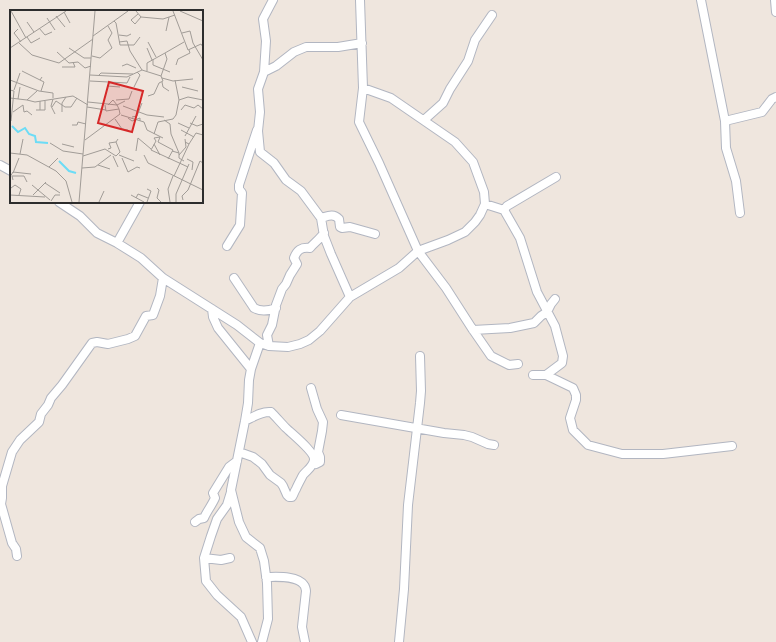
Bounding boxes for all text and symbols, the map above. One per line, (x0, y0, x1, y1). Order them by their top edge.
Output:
inset map (10, 10, 203, 203)

